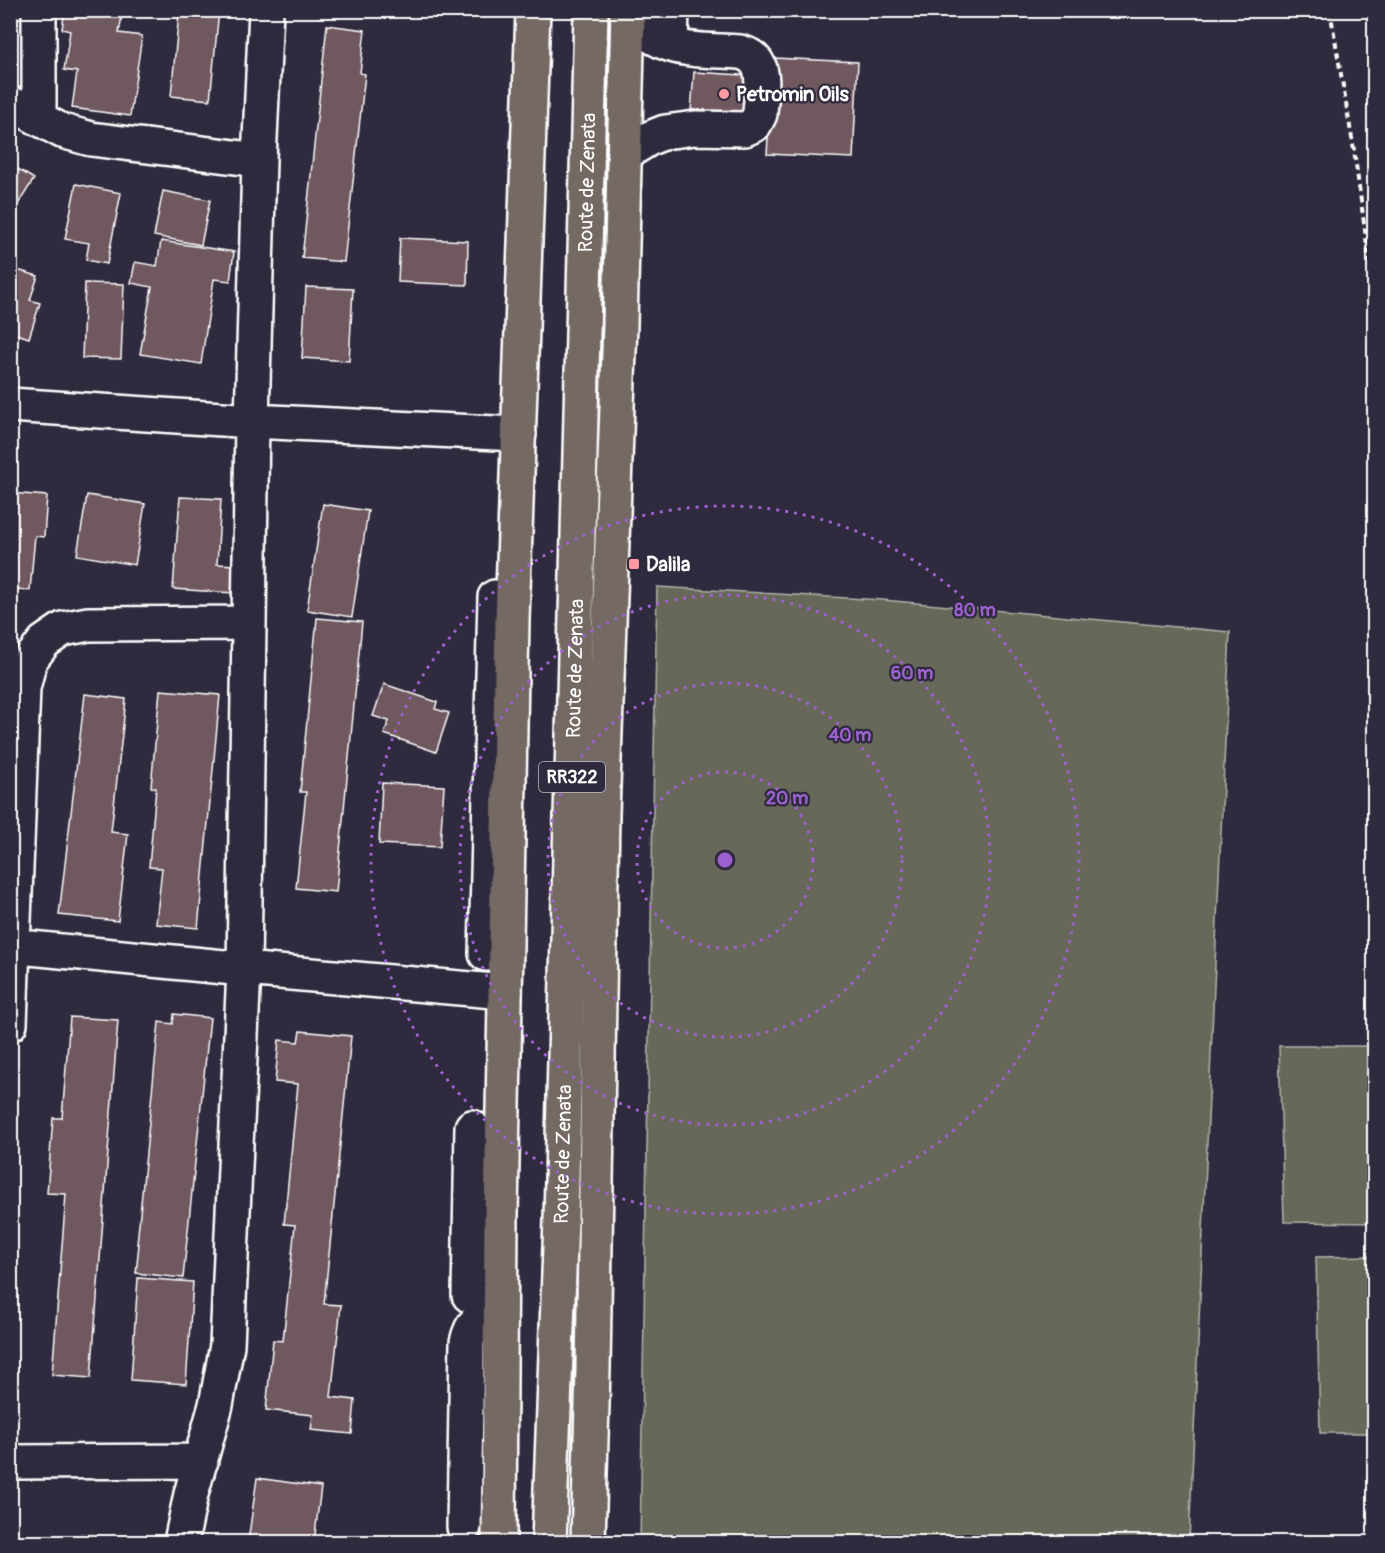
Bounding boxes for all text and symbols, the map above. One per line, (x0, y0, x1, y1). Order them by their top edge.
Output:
place label: Petromin Oils (736, 82, 849, 107)
marker: Petromin Oils (717, 87, 731, 101)
street label: Route de Zenata (573, 113, 601, 253)
place label: Dalila (646, 552, 690, 577)
marker: Dalila (627, 557, 641, 571)
street label: Route de Zenata (561, 598, 589, 738)
text: 80 m (954, 599, 996, 622)
text: 60 m (891, 662, 933, 685)
text: 40 m (829, 724, 871, 747)
road number: RR322 (539, 762, 605, 792)
text: 20 m (766, 787, 808, 810)
centre of rings (715, 850, 735, 870)
street label: Route de Zenata (549, 1084, 577, 1224)

